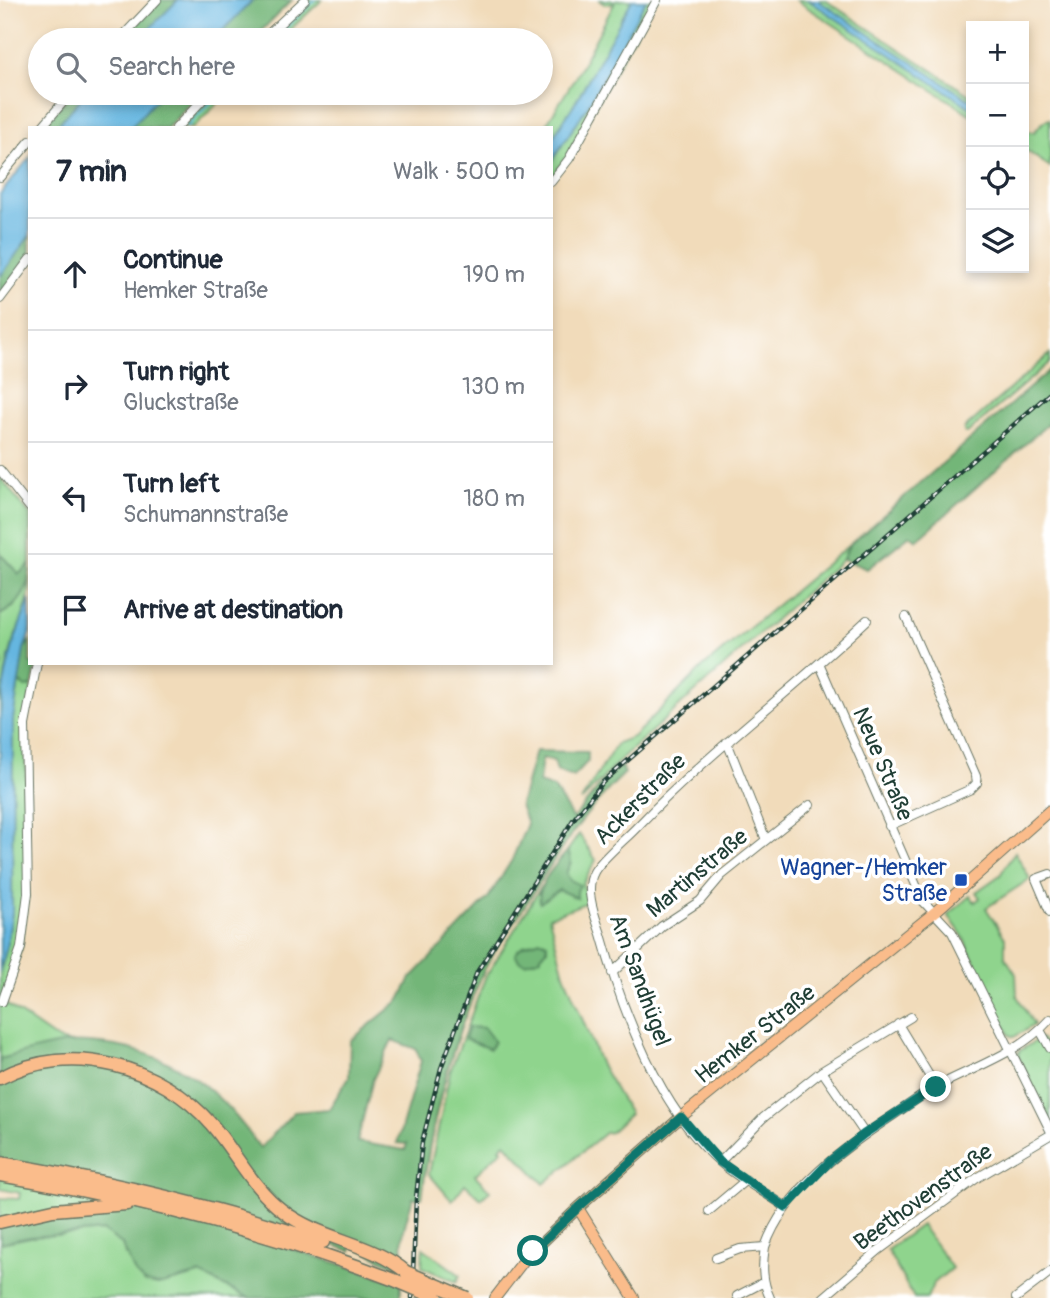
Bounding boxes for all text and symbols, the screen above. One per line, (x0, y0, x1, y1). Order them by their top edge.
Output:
map controls (966, 21, 1029, 273)
button: + (966, 21, 1029, 84)
search box (28, 28, 553, 105)
icon: search (52, 48, 90, 86)
text: Search here (108, 51, 235, 83)
button: − (966, 84, 1029, 147)
button: locate (966, 147, 1029, 210)
text: 7 min (56, 153, 127, 190)
text: Walk · 500 m (393, 157, 525, 186)
button: layers (966, 210, 1029, 273)
text: Continue (123, 244, 223, 276)
icon: ahead (56, 255, 94, 293)
text: 190 m (463, 260, 525, 289)
text: Hemker Straße (123, 276, 268, 305)
text: Turn right (123, 356, 229, 388)
icon: right (56, 367, 94, 405)
text: 130 m (462, 372, 525, 401)
text: Gluckstraße (123, 388, 239, 417)
text: Turn left (123, 468, 219, 500)
icon: left (56, 479, 94, 517)
text: 180 m (463, 484, 525, 513)
text: Schumannstraße (123, 500, 288, 529)
icon: arrive (56, 591, 94, 629)
text: Arrive at destination (123, 594, 343, 626)
street label: Neue Straße (846, 703, 920, 826)
street label: Ackerstraße (588, 747, 692, 851)
street label: Martinstraße (640, 822, 754, 924)
place label: Wagner-/Hemker Straße (780, 853, 948, 908)
marker: Wagner-/Hemker Straße (953, 872, 969, 888)
street label: Am Sandhügel (603, 910, 677, 1050)
street label: Hemker Straße (689, 978, 821, 1090)
route end (920, 1071, 951, 1102)
street label: Beethovenstraße (848, 1137, 998, 1257)
route start (517, 1235, 548, 1266)

